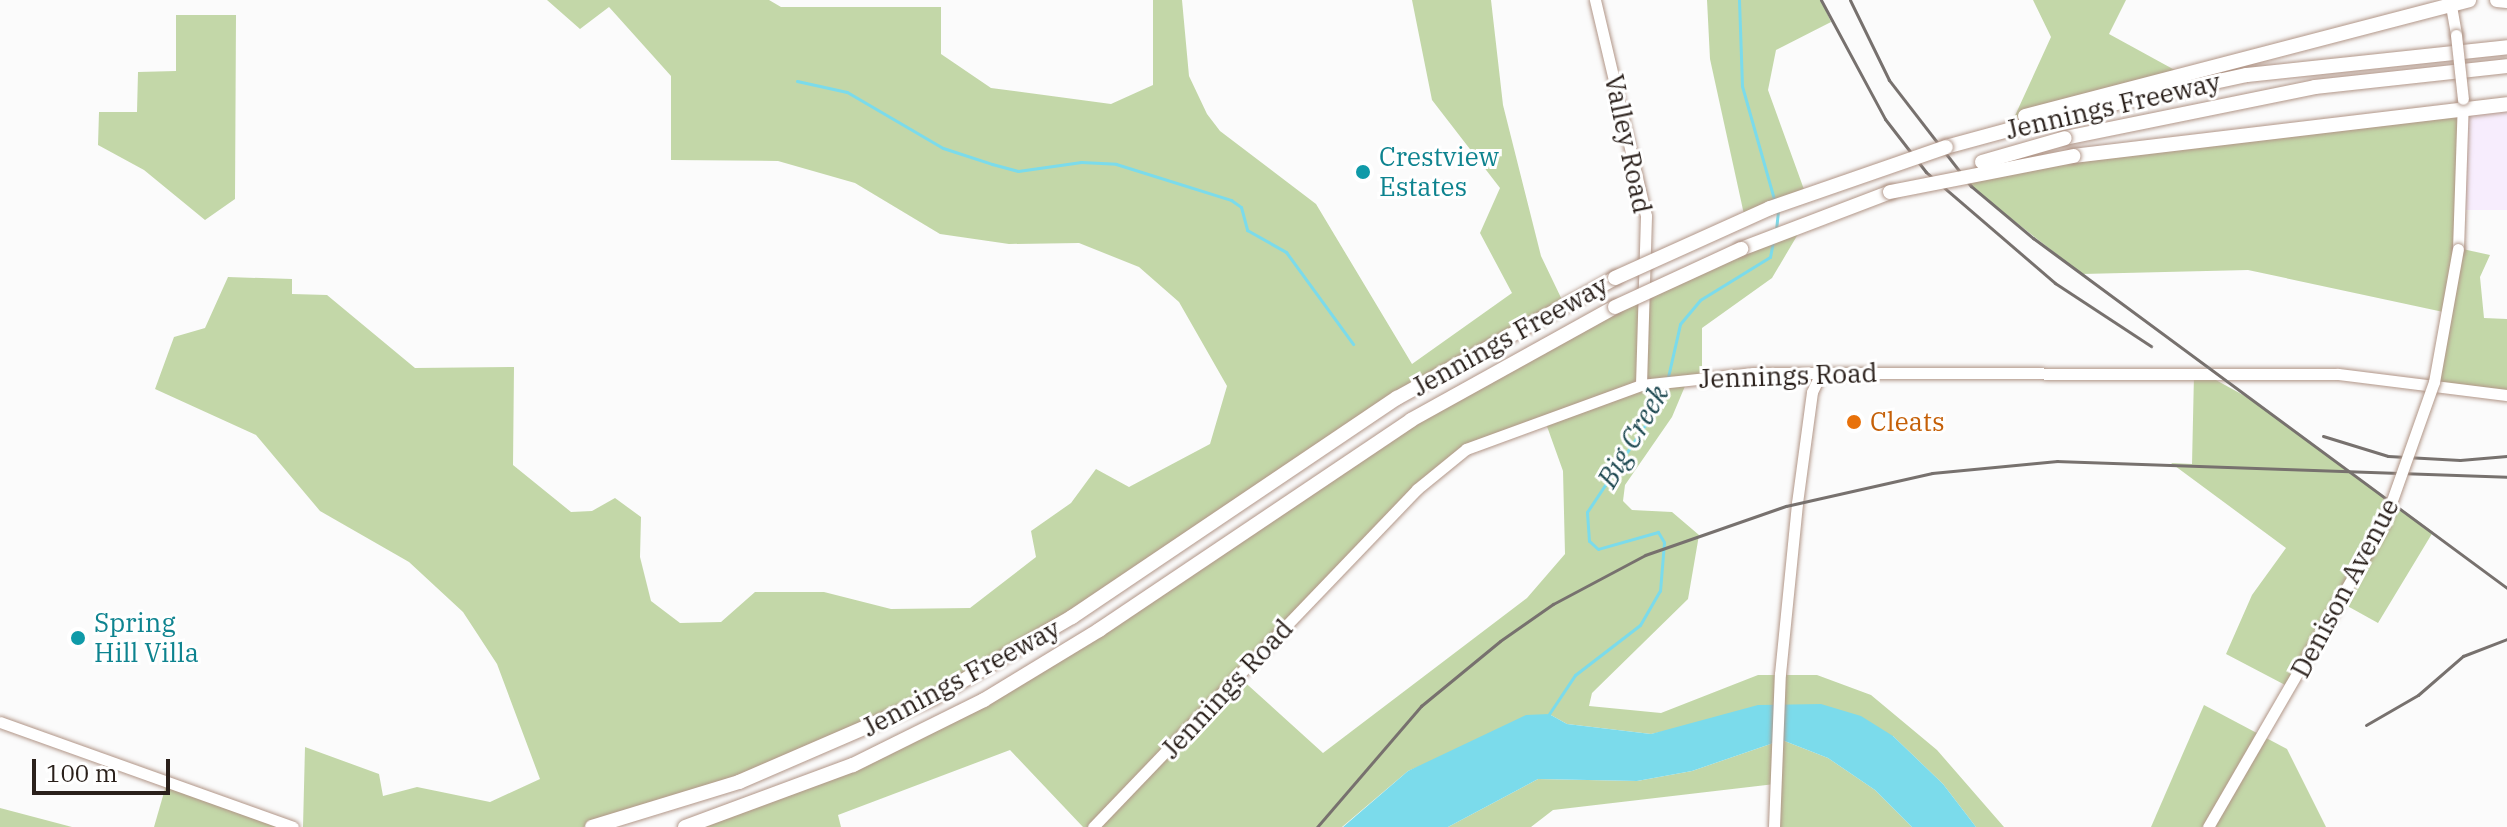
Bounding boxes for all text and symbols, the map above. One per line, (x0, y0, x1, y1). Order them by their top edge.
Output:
street label: Jennings Freeway (2003, 66, 2223, 146)
street label: Valley Road (1598, 72, 1658, 216)
place label: Crestview Estates (1379, 141, 1499, 202)
marker: Crestview Estates (1354, 163, 1372, 181)
street label: Jennings Freeway (1407, 269, 1613, 403)
street label: Jennings Road (1698, 357, 1878, 395)
water label: Big Creek (1590, 379, 1676, 493)
place label: Cleats (1870, 406, 1945, 438)
marker: Cleats (1845, 413, 1863, 431)
street label: Denison Avenue (2285, 493, 2405, 683)
place label: Spring Hill Villa (94, 607, 199, 668)
street label: Jennings Freeway (857, 613, 1065, 743)
street label: Jennings Road (1155, 613, 1299, 765)
marker: Spring Hill Villa (69, 629, 87, 647)
scale bar (36, 743, 174, 793)
text: 100 m (46, 757, 118, 789)

